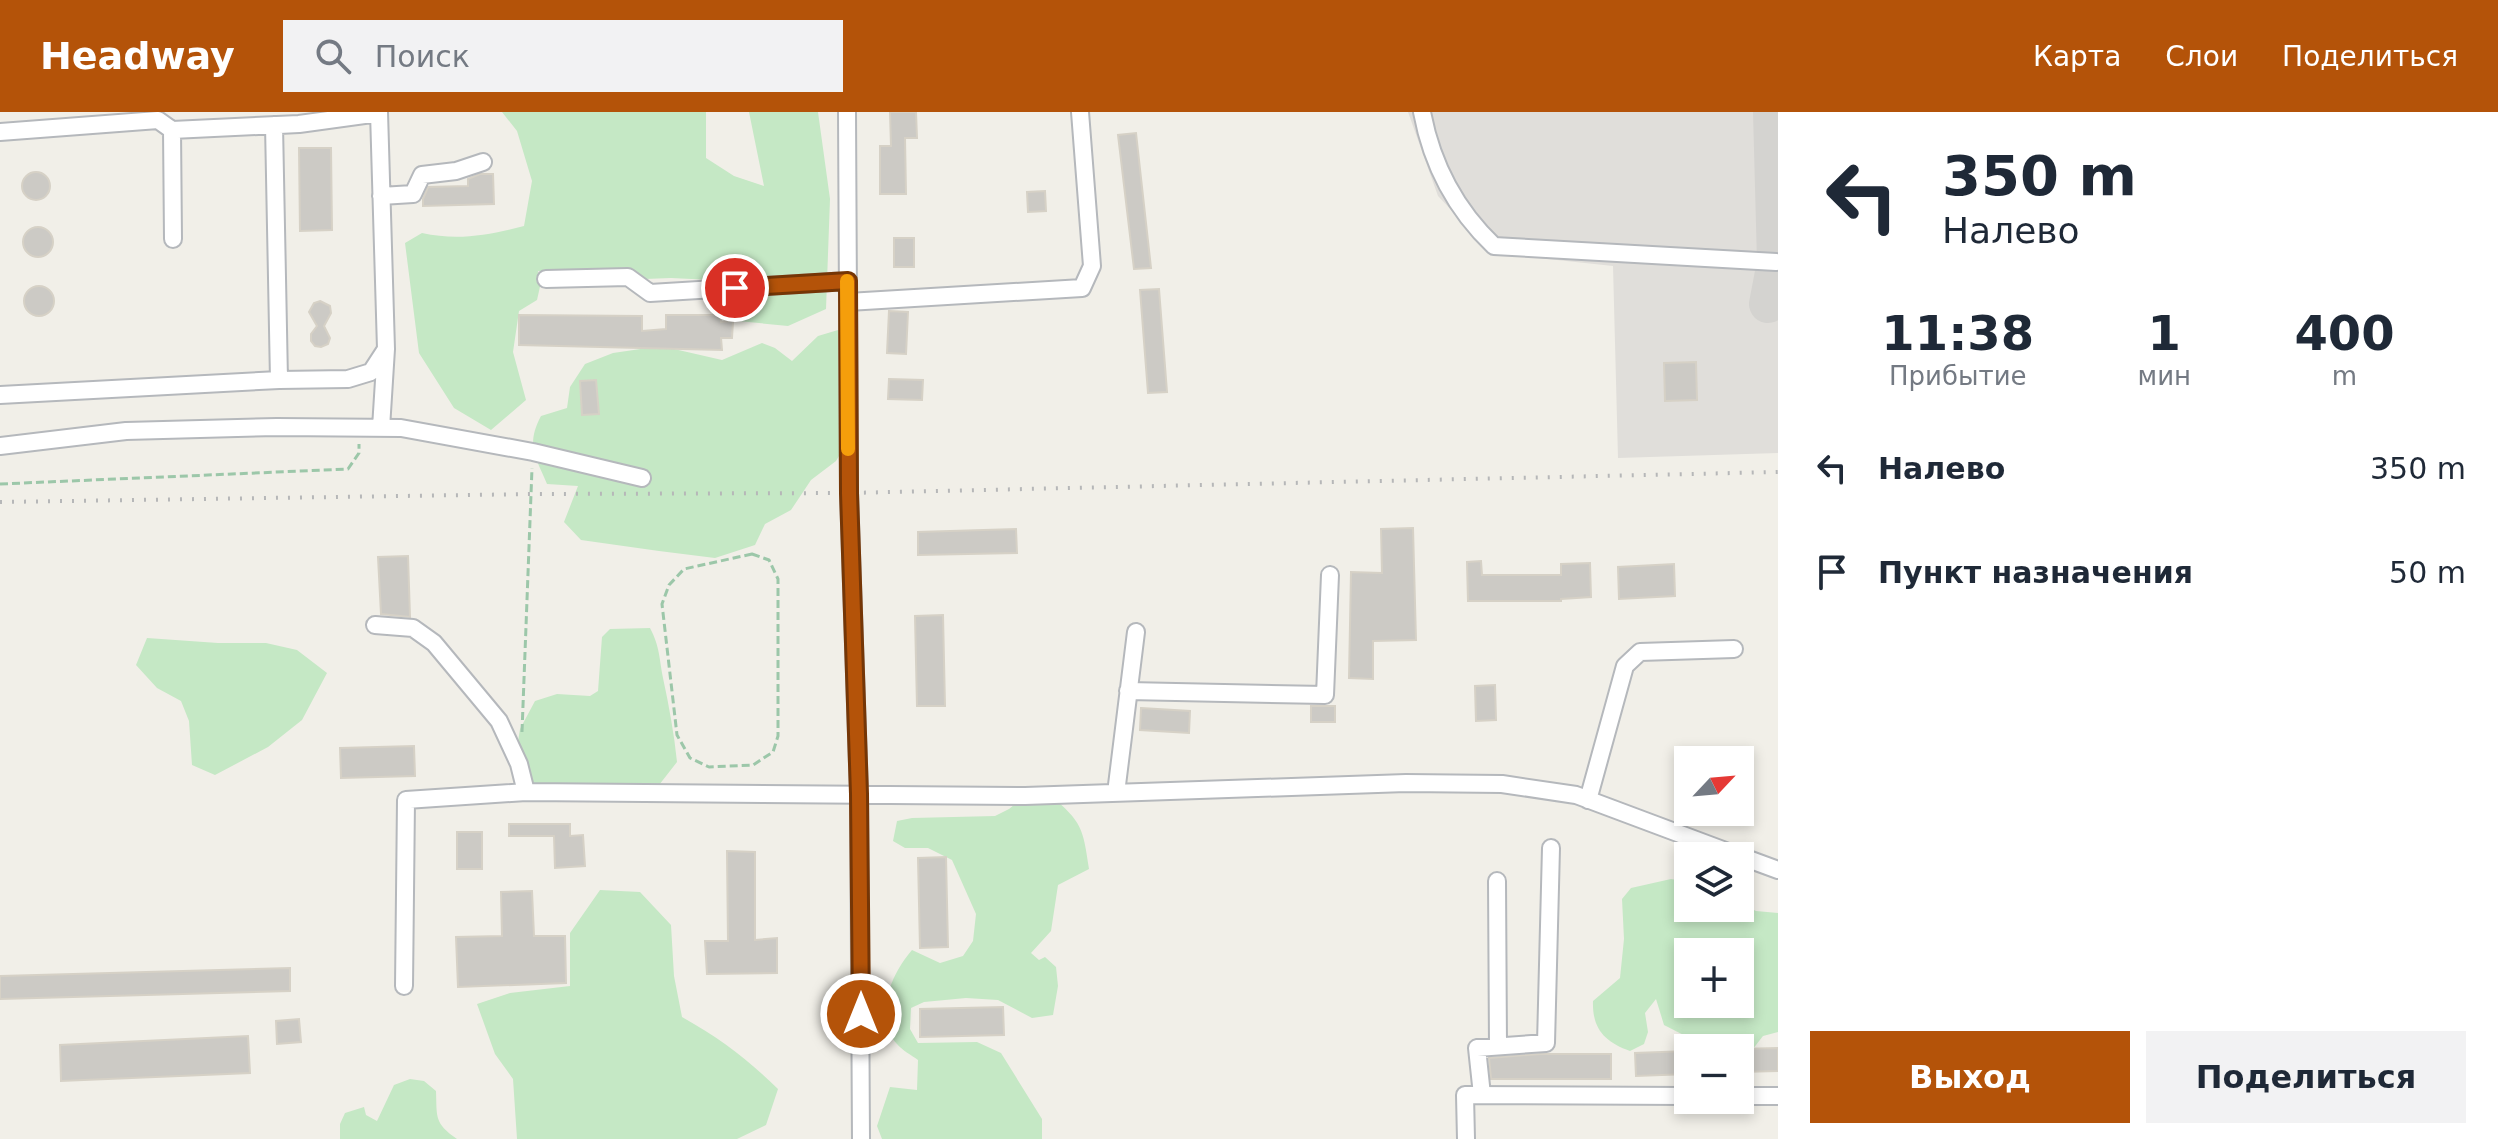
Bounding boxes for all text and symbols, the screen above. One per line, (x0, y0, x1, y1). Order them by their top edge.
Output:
search box (283, 20, 843, 92)
text: Headway (40, 34, 235, 78)
icon: search (311, 34, 355, 78)
text: Поиск (375, 39, 470, 74)
text: Карта (2033, 40, 2121, 73)
text: Слои (2165, 40, 2238, 73)
text: Поделиться (2282, 40, 2458, 73)
text: 350 m (1942, 143, 2137, 208)
icon: left (1810, 144, 1914, 248)
text: Налево (1942, 210, 2080, 251)
pin (701, 254, 769, 322)
icon: arrive (713, 266, 757, 310)
text: 11:38 (1881, 305, 2034, 361)
text: 1 (2148, 305, 2181, 361)
text: 400 (2294, 305, 2395, 361)
text: Прибытие (1889, 361, 2027, 391)
text: мин (2138, 361, 2191, 391)
text: m (2332, 361, 2357, 391)
icon: left (1810, 446, 1854, 490)
text: Налево (1878, 451, 2005, 486)
text: 350 m (2370, 451, 2466, 486)
icon: arrive (1810, 550, 1854, 594)
text: Пункт назначения (1878, 555, 2193, 590)
text: 50 m (2389, 555, 2466, 590)
north arrow (1674, 746, 1754, 826)
map controls (1674, 746, 1754, 1114)
button: layers (1674, 842, 1754, 922)
button: + (1674, 938, 1754, 1018)
position arrow (819, 972, 903, 1056)
button: Выход (1810, 1031, 2130, 1123)
button: Поделиться (2146, 1031, 2466, 1123)
button: − (1674, 1034, 1754, 1114)

